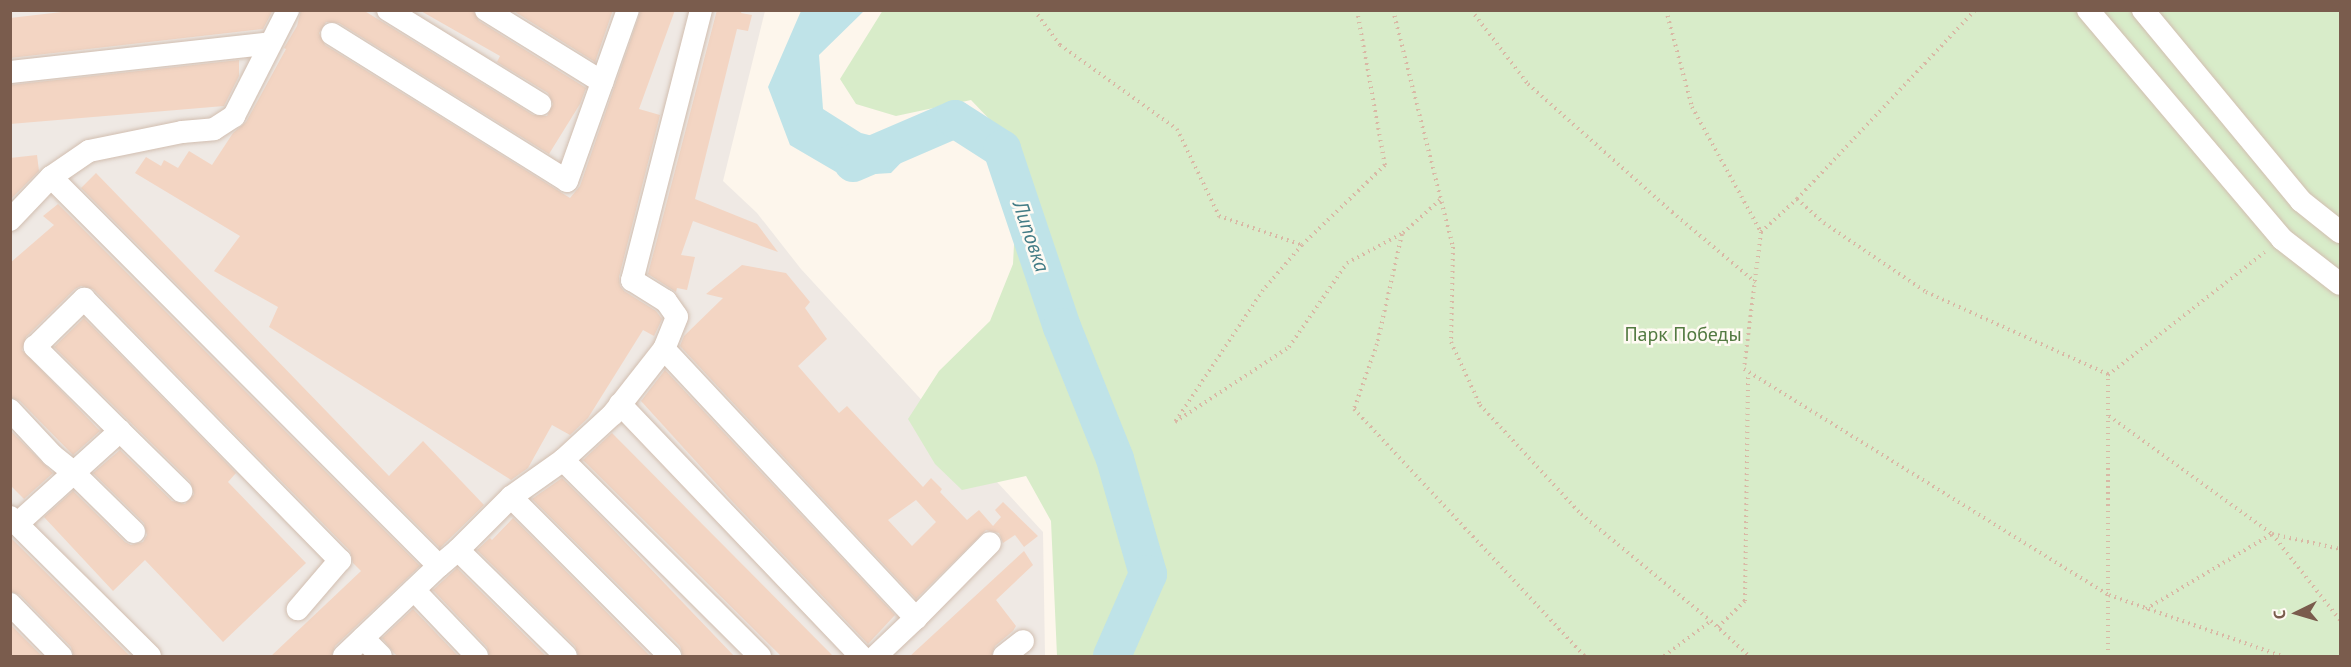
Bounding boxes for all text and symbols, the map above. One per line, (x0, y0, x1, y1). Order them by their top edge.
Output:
water label: Липовка (1007, 197, 1055, 275)
park label: Парк Победы (1624, 322, 1742, 346)
north arrow (2267, 583, 2327, 643)
text: С (2269, 609, 2289, 620)

